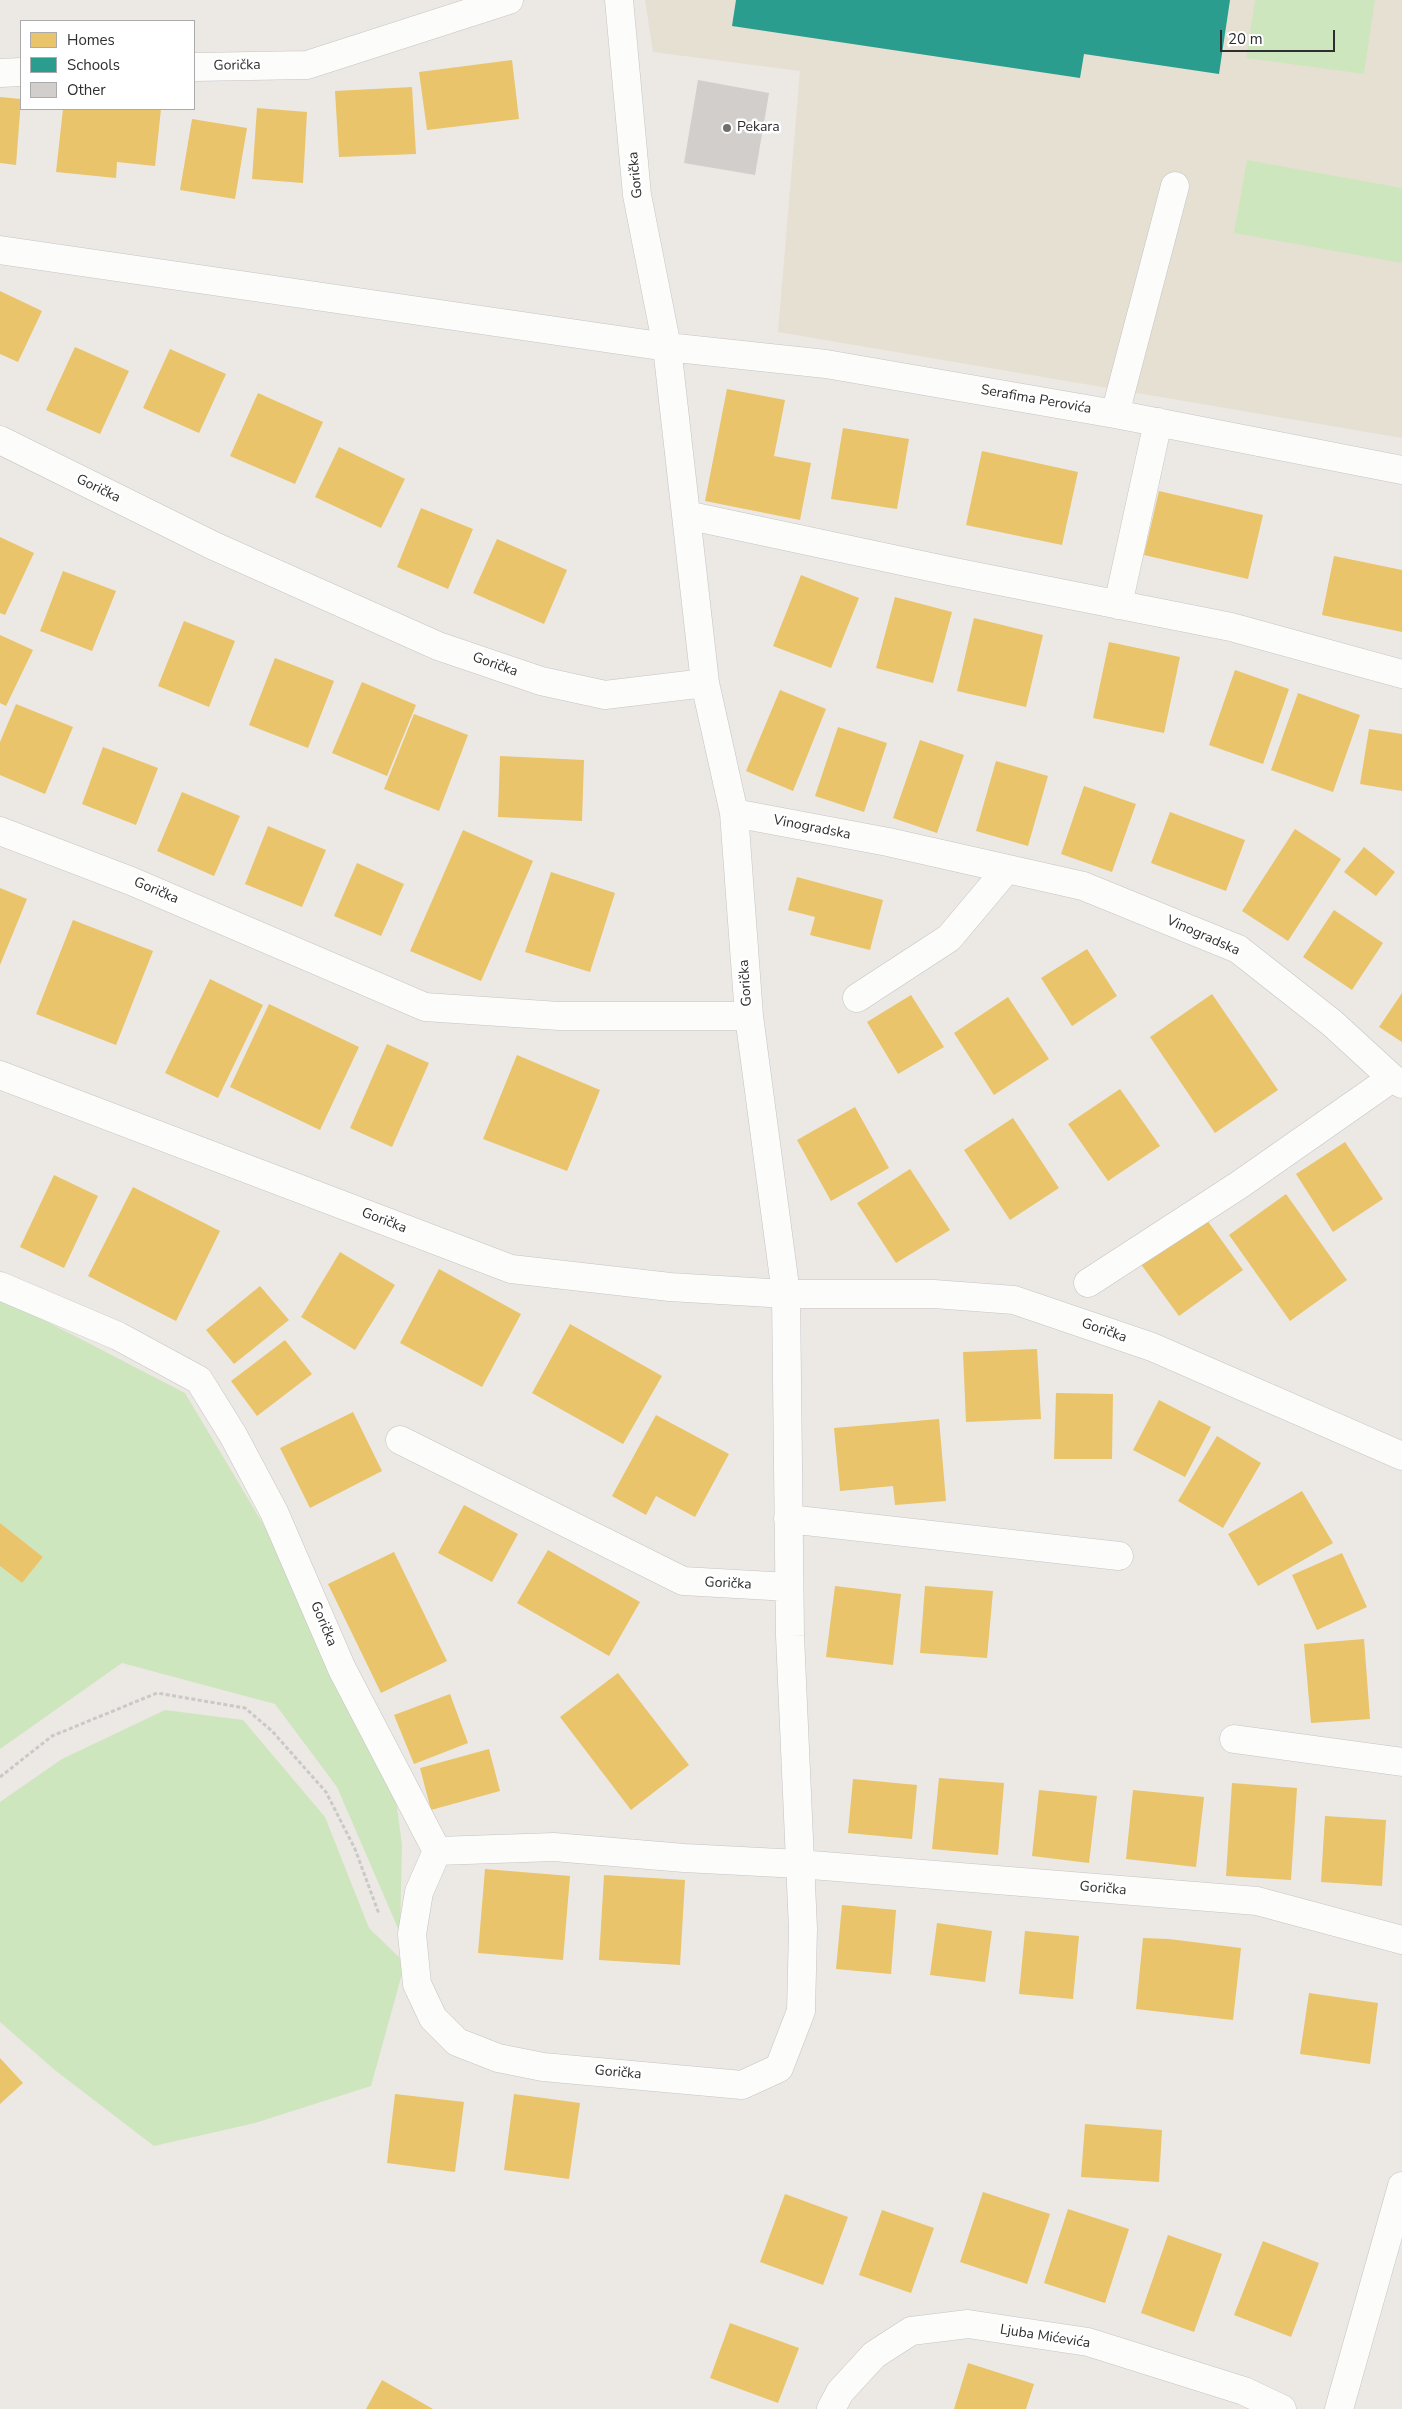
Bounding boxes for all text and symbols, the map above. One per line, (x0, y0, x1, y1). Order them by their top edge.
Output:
legend (20, 20, 195, 110)
scale bar (1222, 20, 1337, 52)
text: 20 m (1228, 29, 1263, 49)
text: Homes (67, 30, 115, 50)
text: Schools (67, 55, 120, 75)
street label: Gorička (213, 57, 261, 75)
text: Other (67, 80, 106, 100)
place label: Pekara (737, 120, 780, 136)
marker: Pekara (721, 122, 733, 134)
street label: Gorička (625, 151, 647, 199)
street label: Serafima Perovića (979, 382, 1093, 418)
street label: Gorička (73, 471, 123, 507)
street label: Gorička (470, 649, 520, 681)
street label: Vinogradska (772, 812, 852, 844)
street label: Gorička (131, 874, 181, 908)
street label: Vinogradska (1164, 912, 1242, 960)
street label: Gorička (736, 959, 756, 1007)
street label: Gorička (359, 1205, 409, 1237)
street label: Gorička (1079, 1315, 1129, 1347)
street label: Gorička (704, 1574, 752, 1594)
street label: Gorička (306, 1599, 340, 1649)
street label: Gorička (1079, 1879, 1127, 1899)
street label: Gorička (594, 2063, 642, 2083)
street label: Ljuba Mićevića (999, 2322, 1091, 2352)

